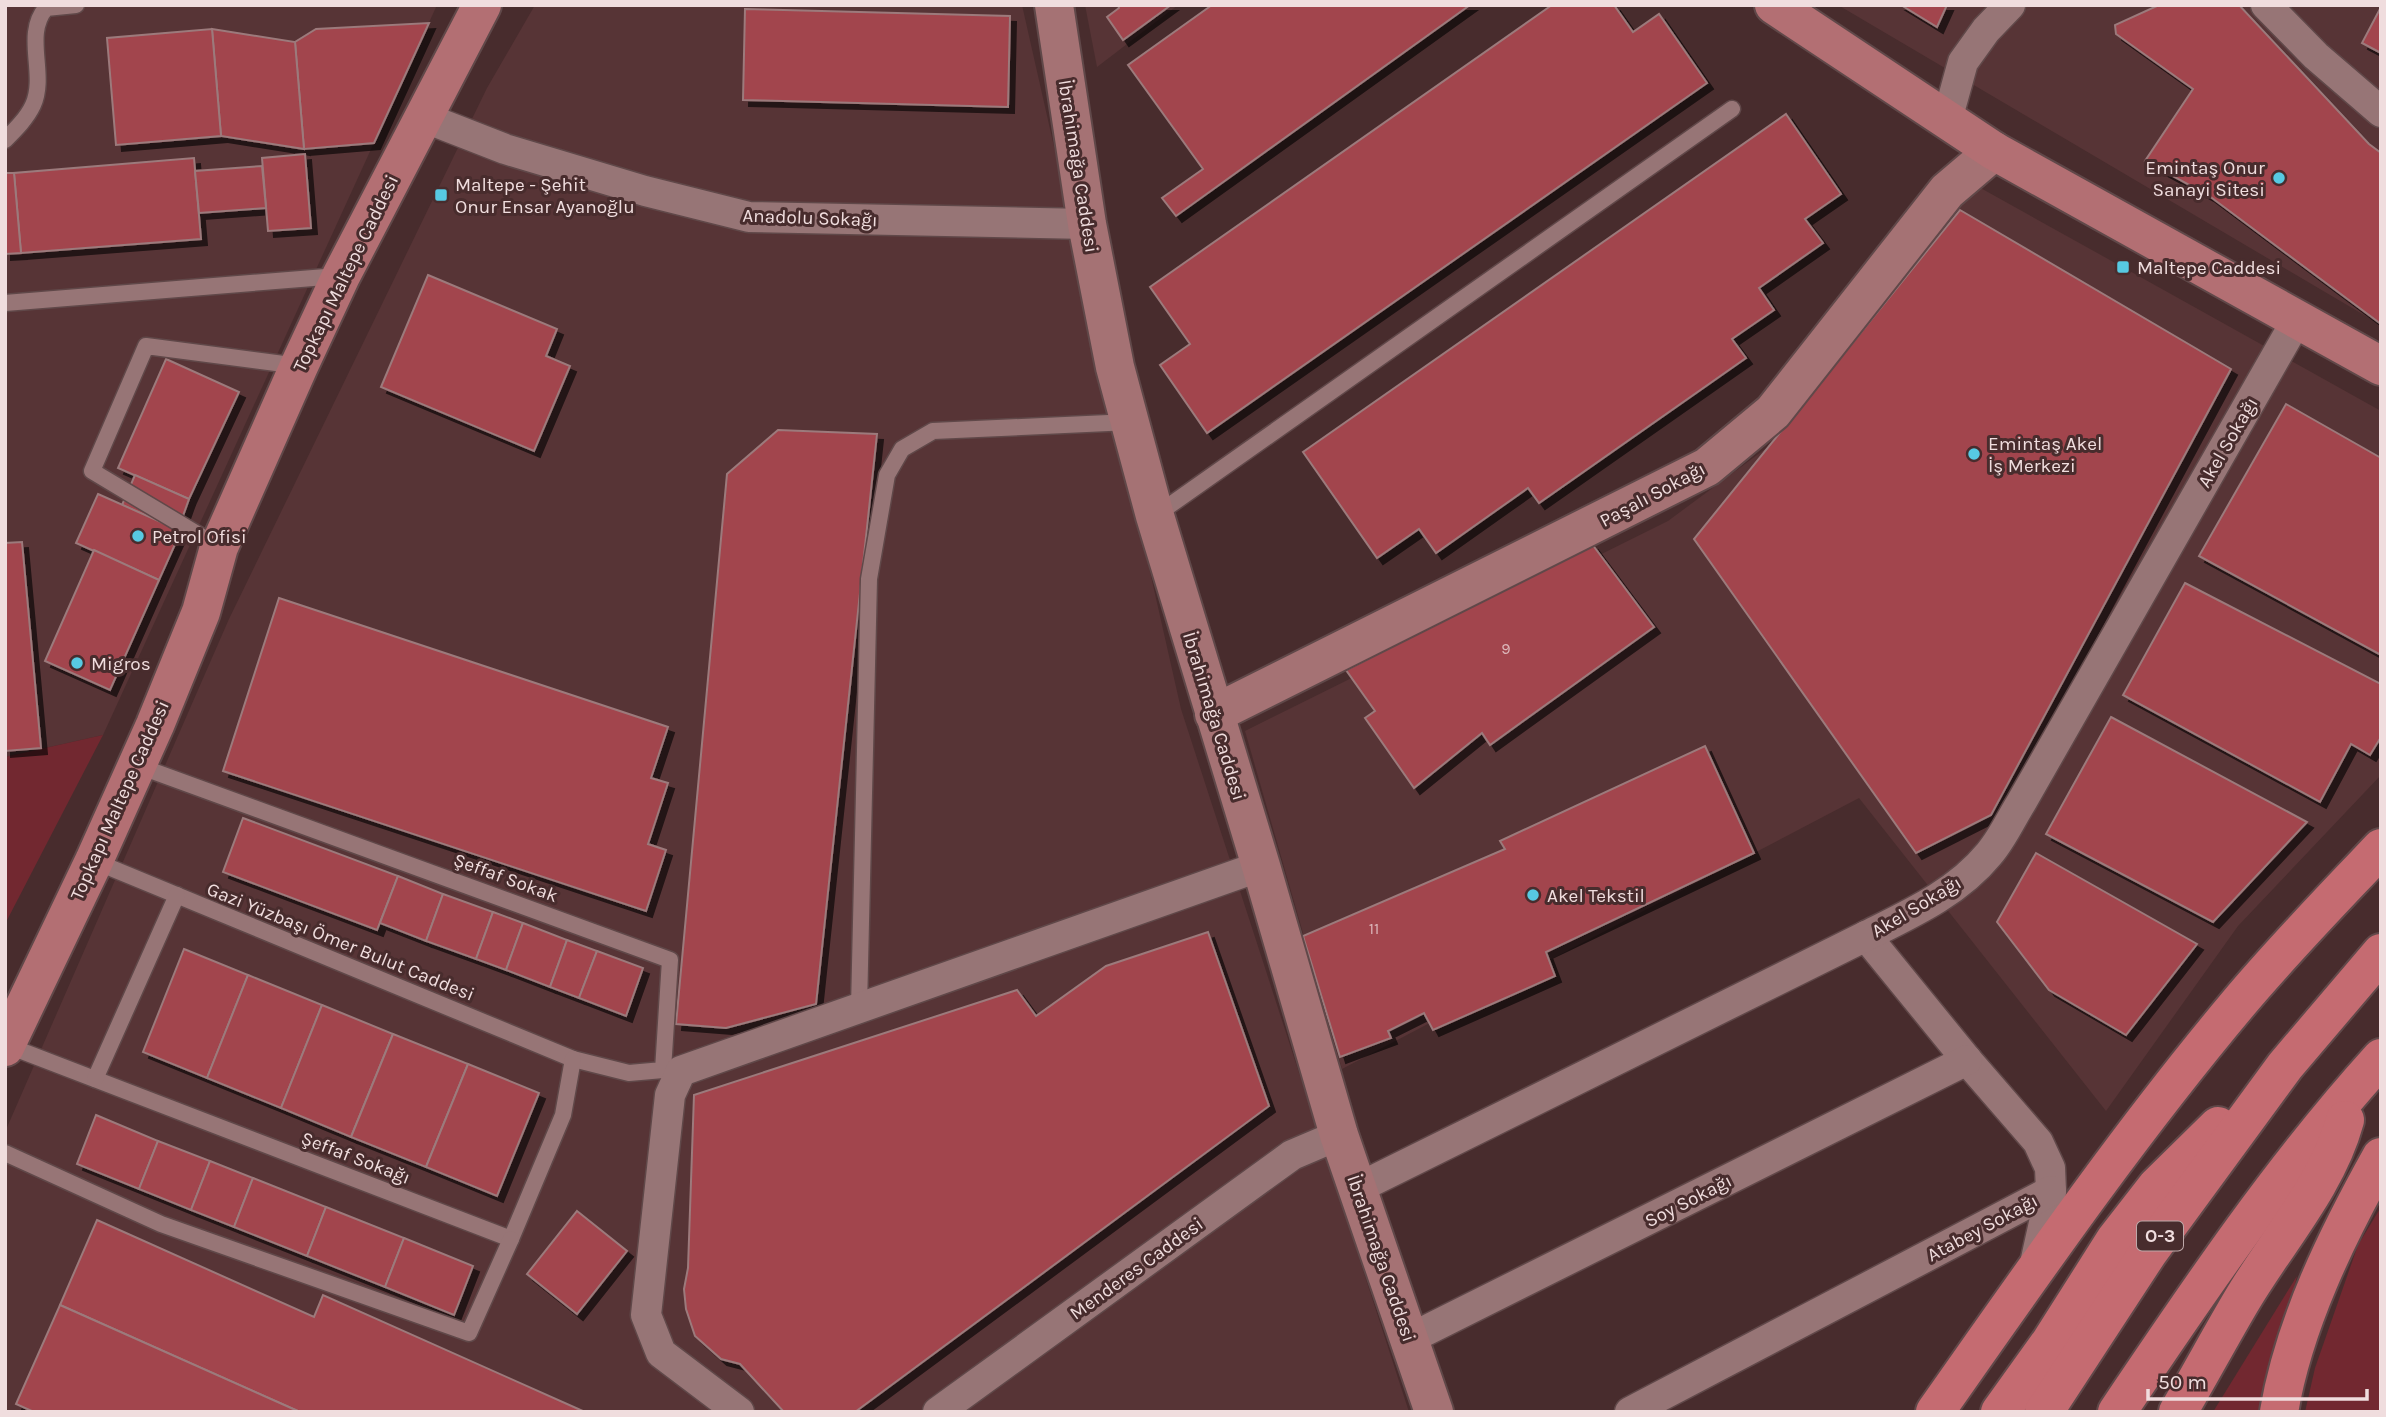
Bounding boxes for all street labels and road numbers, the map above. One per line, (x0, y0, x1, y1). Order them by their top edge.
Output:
street label: İbrahimağa Caddesi (1053, 78, 1103, 254)
street label: Topkapı Maltepe Caddesi (289, 171, 403, 375)
street label: Anadolu Sokağı (742, 205, 878, 231)
street label: Akel Sokağı (2193, 393, 2263, 492)
street label: Paşalı Sokağı (1596, 458, 1709, 532)
street label: İbrahimağa Caddesi (1178, 629, 1250, 803)
street label: Topkapı Maltepe Caddesi (66, 697, 174, 904)
street label: Şeffaf Sokak (450, 849, 561, 907)
street label: Akel Sokağı (1868, 872, 1965, 942)
street label: Gazi Yüzbaşı Ömer Bulut Caddesi (204, 878, 478, 1006)
street label: Şeffaf Sokağı (298, 1127, 413, 1189)
street label: Soy Sokağı (1641, 1170, 1736, 1232)
street label: İbrahimağa Caddesi (1342, 1172, 1420, 1345)
street label: Atabey Sokağı (1923, 1189, 2042, 1266)
street label: Menderes Caddesi (1066, 1213, 1208, 1325)
road number: O-3 (2137, 1222, 2183, 1251)

